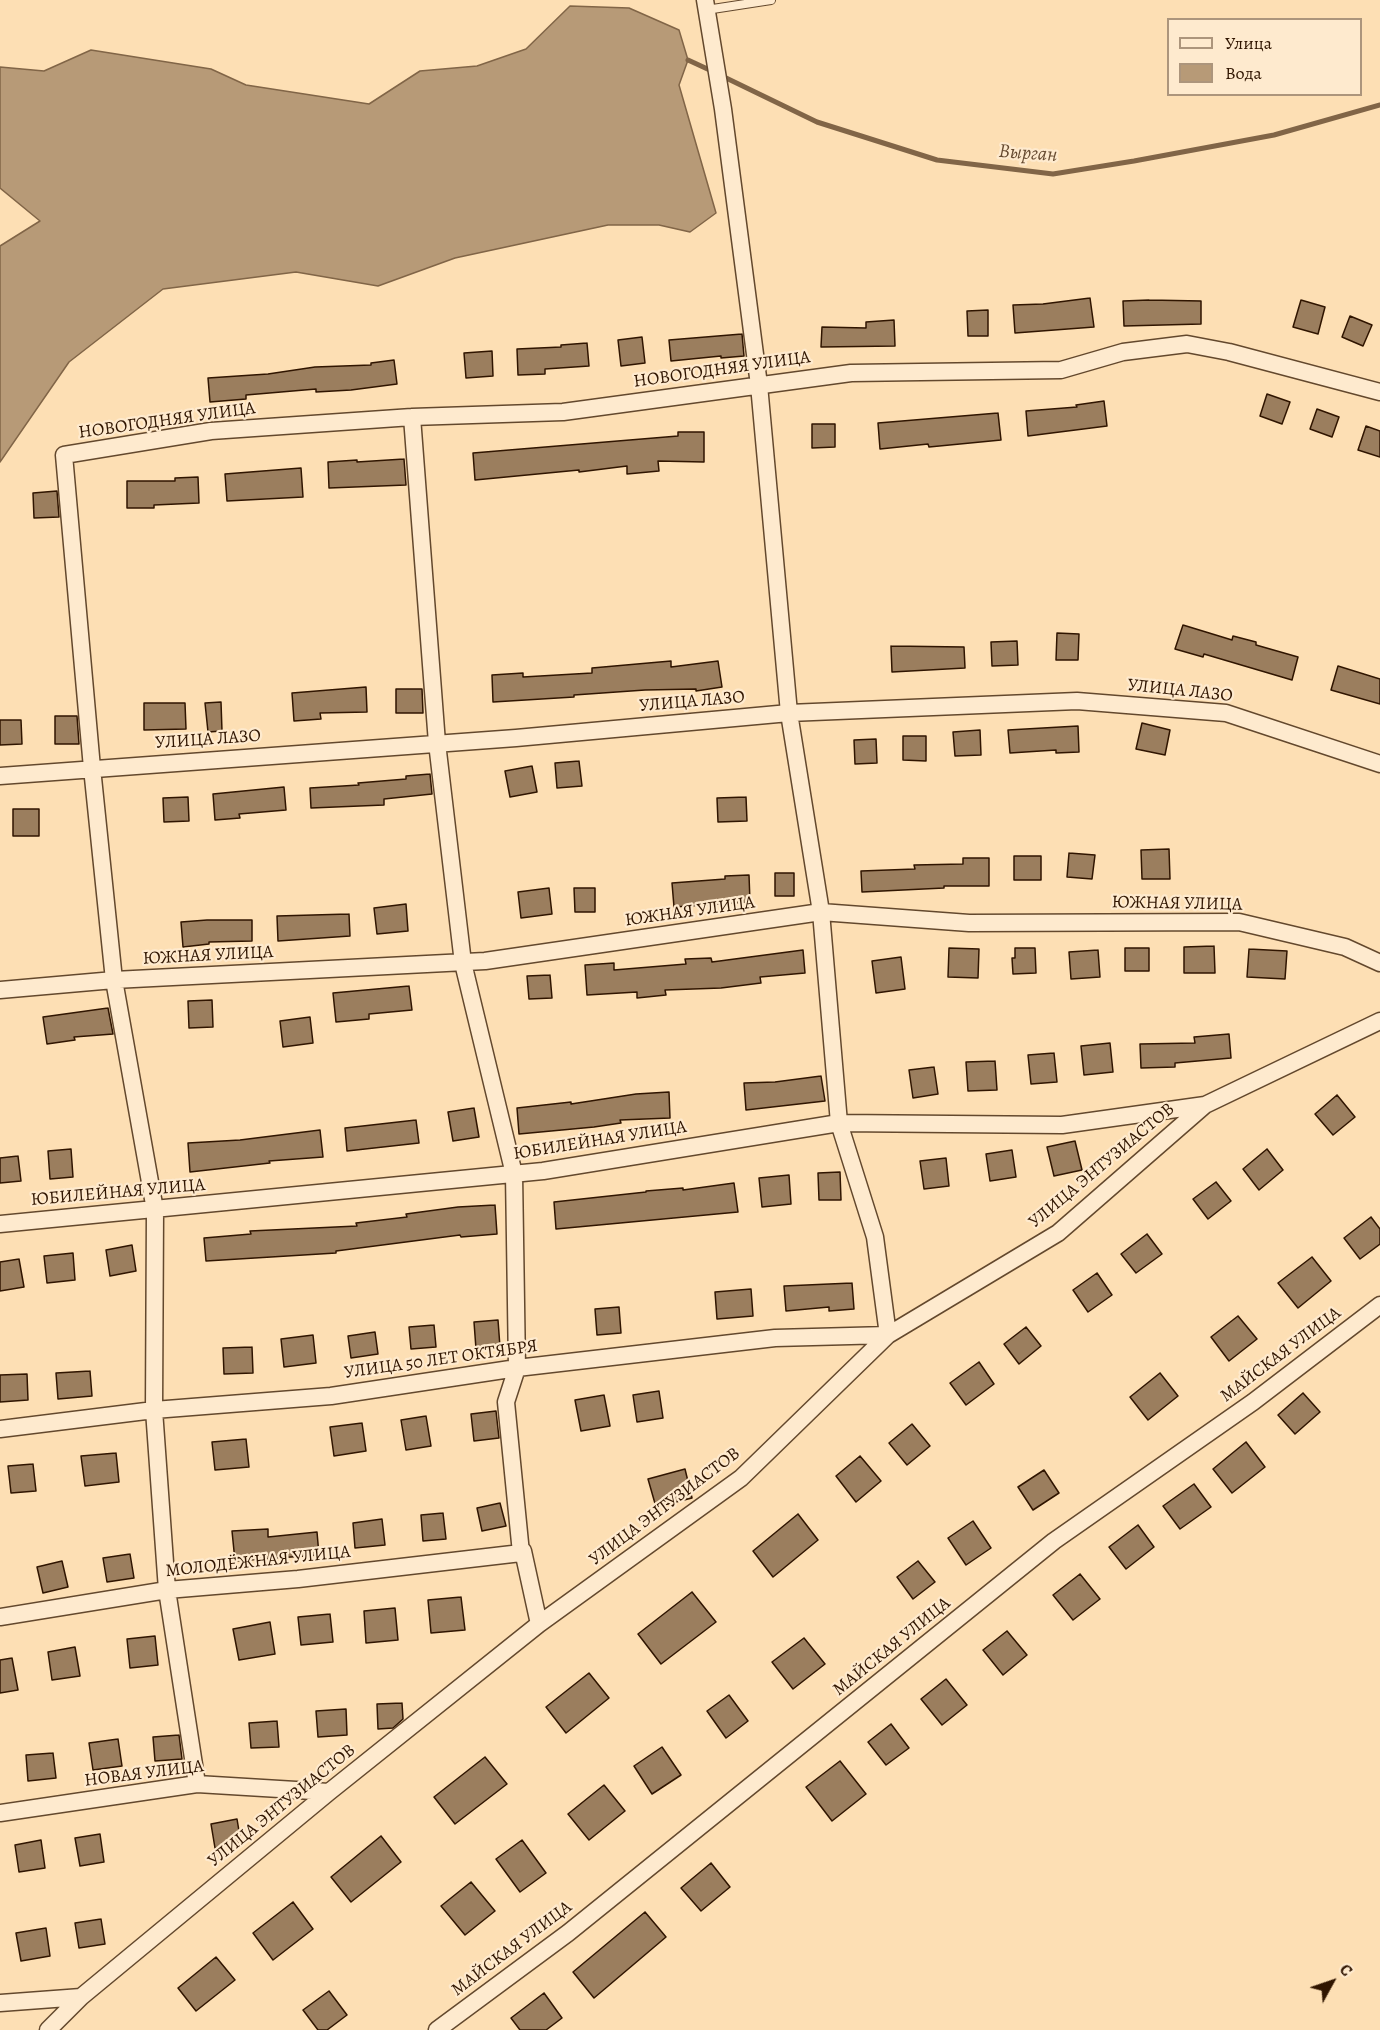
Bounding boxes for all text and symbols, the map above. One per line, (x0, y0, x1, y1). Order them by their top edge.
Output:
legend (1167, 18, 1362, 96)
text: Улица (1225, 31, 1272, 55)
text: Вода (1225, 61, 1262, 85)
water label: Вырган (998, 140, 1058, 168)
street label: НОВОГОДНЯЯ УЛИЦА (632, 347, 812, 393)
street label: НОВОГОДНЯЯ УЛИЦА (77, 398, 257, 444)
street label: УЛИЦА ЛАЗО (1126, 675, 1234, 707)
street label: УЛИЦА ЛАЗО (638, 687, 746, 717)
street label: УЛИЦА ЛАЗО (154, 726, 262, 754)
street label: ЮЖНАЯ УЛИЦА (624, 892, 756, 932)
street label: ЮЖНАЯ УЛИЦА (1111, 892, 1243, 916)
street label: ЮЖНАЯ УЛИЦА (142, 942, 274, 970)
street label: УЛИЦА ЭНТУЗИАСТОВ (1025, 1099, 1179, 1233)
street label: ЮБИЛЕЙНАЯ УЛИЦА (512, 1117, 688, 1165)
street label: ЮБИЛЕЙНАЯ УЛИЦА (30, 1175, 206, 1211)
street label: МАЙСКАЯ УЛИЦА (1217, 1303, 1345, 1407)
street label: УЛИЦА 50 ЛЕТ ОКТЯБРЯ (343, 1336, 539, 1384)
street label: УЛИЦА ЭНТУЗИАСТОВ (585, 1443, 745, 1571)
street label: МОЛОДЁЖНАЯ УЛИЦА (164, 1542, 352, 1582)
street label: МАЙСКАЯ УЛИЦА (829, 1593, 955, 1701)
street label: УЛИЦА ЭНТУЗИАСТОВ (204, 1740, 360, 1872)
street label: НОВАЯ УЛИЦА (83, 1756, 205, 1792)
street label: МАЙСКАЯ УЛИЦА (448, 1897, 576, 2001)
north arrow (1302, 1952, 1362, 2012)
text: С (1334, 1960, 1357, 1981)

